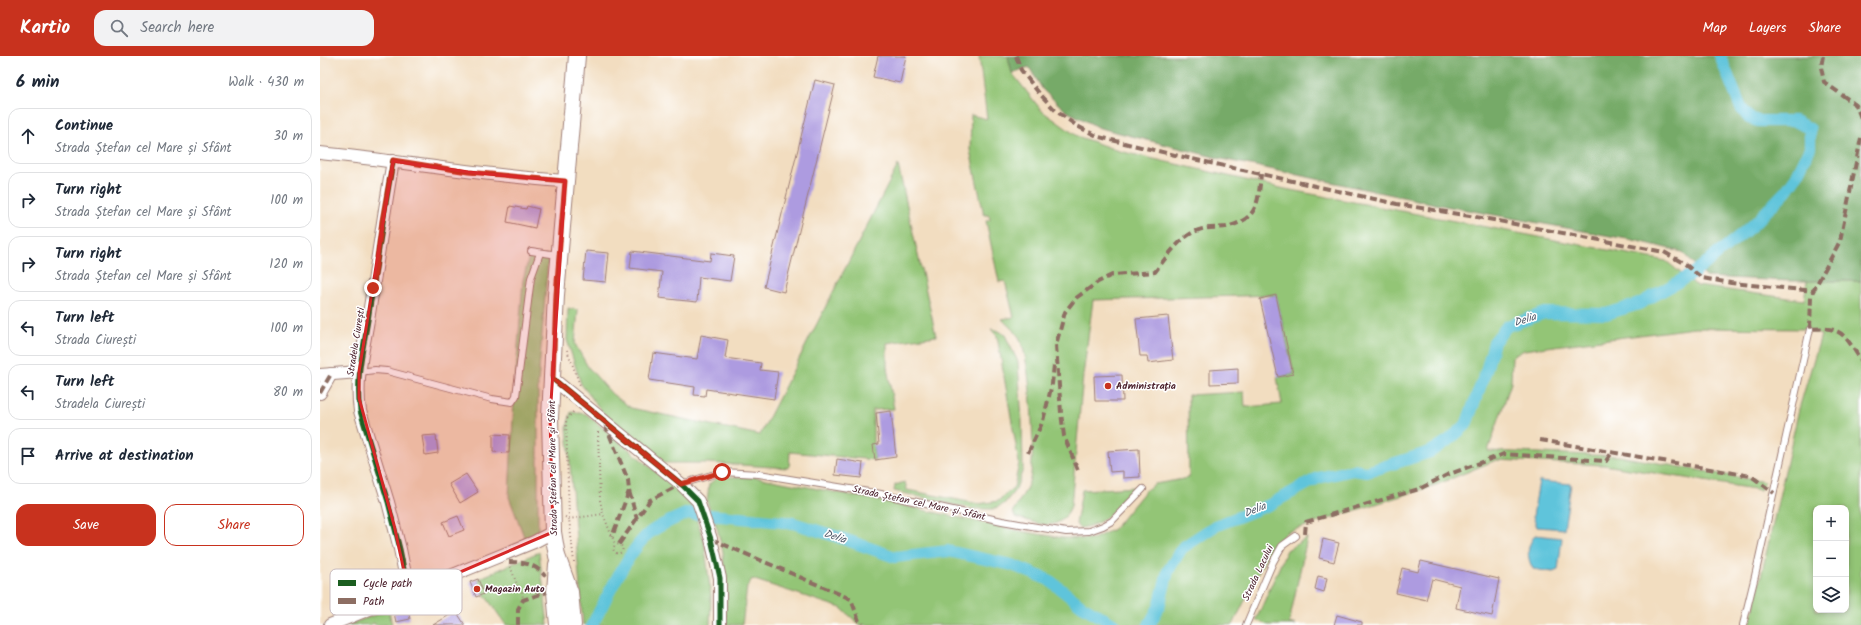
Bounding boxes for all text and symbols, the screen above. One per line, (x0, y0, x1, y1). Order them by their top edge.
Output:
search box (94, 10, 374, 46)
text: Kartio (20, 13, 70, 43)
text: Search here (140, 16, 214, 40)
icon: search (108, 17, 130, 39)
text: Map (1703, 17, 1727, 39)
text: Layers (1749, 17, 1787, 39)
text: Share (1809, 17, 1841, 39)
text: 6 min (16, 69, 60, 96)
text: Walk · 430 m (228, 72, 304, 93)
text: Continue (55, 114, 113, 138)
icon: ahead (17, 125, 39, 147)
text: 30 m (274, 126, 303, 147)
text: Strada Ștefan cel Mare și Sfânt (55, 138, 232, 159)
text: Turn right (55, 178, 122, 202)
icon: right (17, 189, 39, 211)
text: 100 m (270, 190, 303, 211)
text: Strada Ștefan cel Mare și Sfânt (55, 202, 232, 223)
text: Turn right (55, 242, 122, 266)
icon: right (17, 253, 39, 275)
text: 120 m (269, 254, 303, 275)
text: Strada Ștefan cel Mare și Sfânt (55, 266, 232, 287)
route end (364, 279, 382, 297)
text: Turn left (55, 306, 115, 330)
street label: Stradela Ciurești (343, 306, 369, 377)
water label: Delia (1512, 308, 1539, 332)
icon: left (17, 317, 39, 339)
text: 100 m (270, 318, 303, 339)
text: Strada Ciurești (55, 330, 136, 351)
text: Turn left (55, 370, 115, 394)
place label: Administrația (1116, 378, 1176, 394)
icon: left (17, 381, 39, 403)
marker: Administrația (1103, 381, 1113, 391)
text: 80 m (273, 382, 303, 403)
text: Stradela Ciurești (55, 394, 145, 415)
street label: Strada Ștefan cel Mare și Sfânt (544, 400, 562, 536)
text: Arrive at destination (55, 444, 194, 468)
icon: arrive (17, 445, 39, 467)
route start (713, 463, 731, 481)
street label: Strada Ștefan cel Mare și Sfânt (851, 481, 987, 525)
water label: Delia (1241, 497, 1270, 523)
button: Save (16, 504, 156, 546)
button: Share (164, 504, 304, 546)
map controls (1813, 505, 1849, 613)
button: + (1813, 505, 1849, 541)
water label: Delia (822, 525, 849, 549)
button: − (1813, 541, 1849, 577)
street label: Strada Lacului (1238, 542, 1278, 604)
legend (330, 569, 462, 615)
text: Cycle path (363, 575, 412, 593)
button: layers (1813, 577, 1849, 613)
place label: Magazin Auto (485, 581, 545, 597)
marker: Magazin Auto (472, 584, 482, 594)
text: Path (363, 593, 384, 611)

